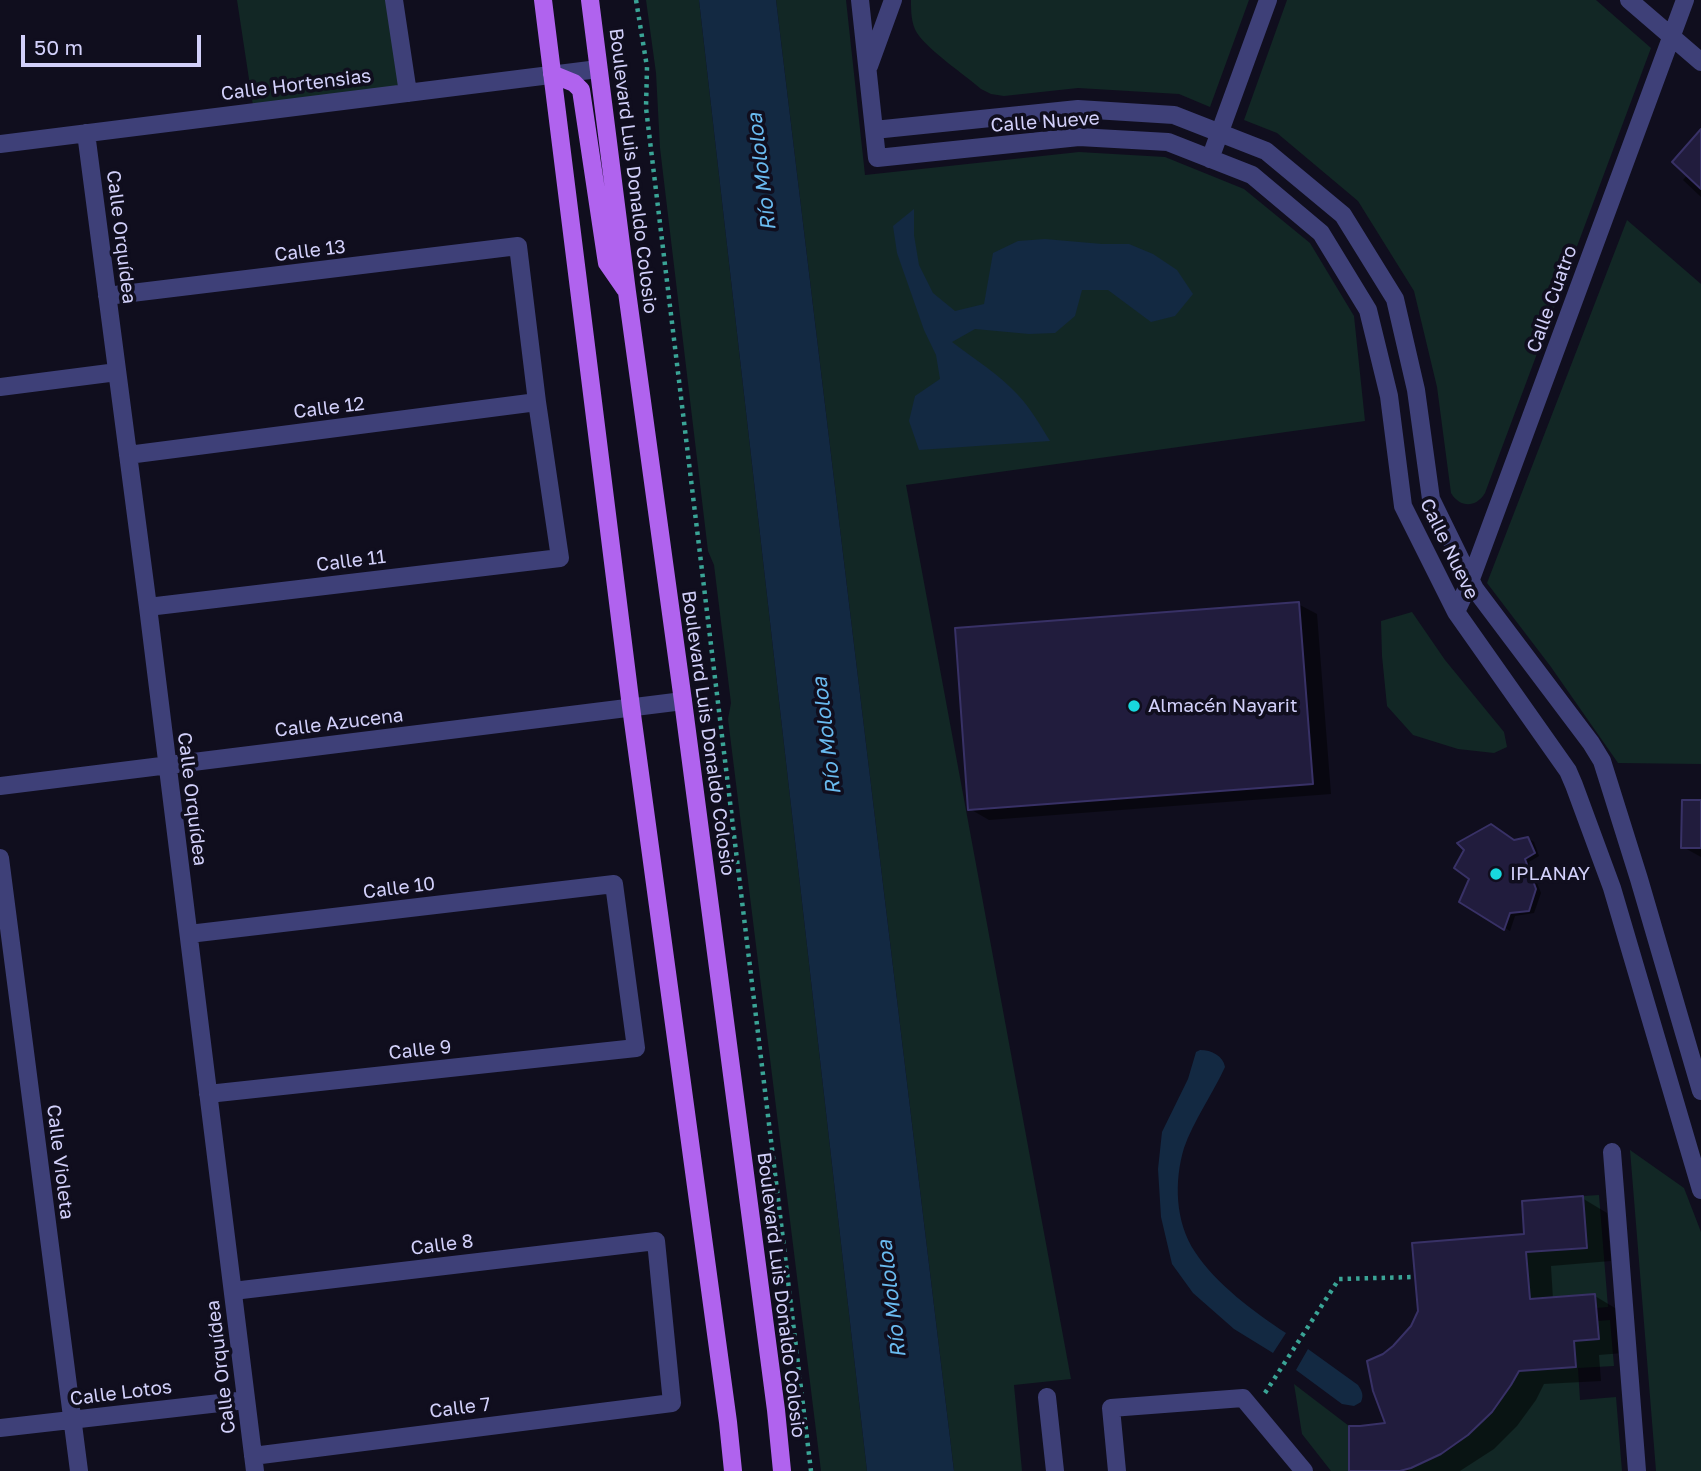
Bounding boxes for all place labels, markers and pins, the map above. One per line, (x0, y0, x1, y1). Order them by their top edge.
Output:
place label: Almacén Nayarit (1148, 695, 1297, 717)
marker: Almacén Nayarit (1126, 698, 1142, 714)
place label: IPLANAY (1510, 863, 1590, 885)
marker: IPLANAY (1488, 866, 1504, 882)

